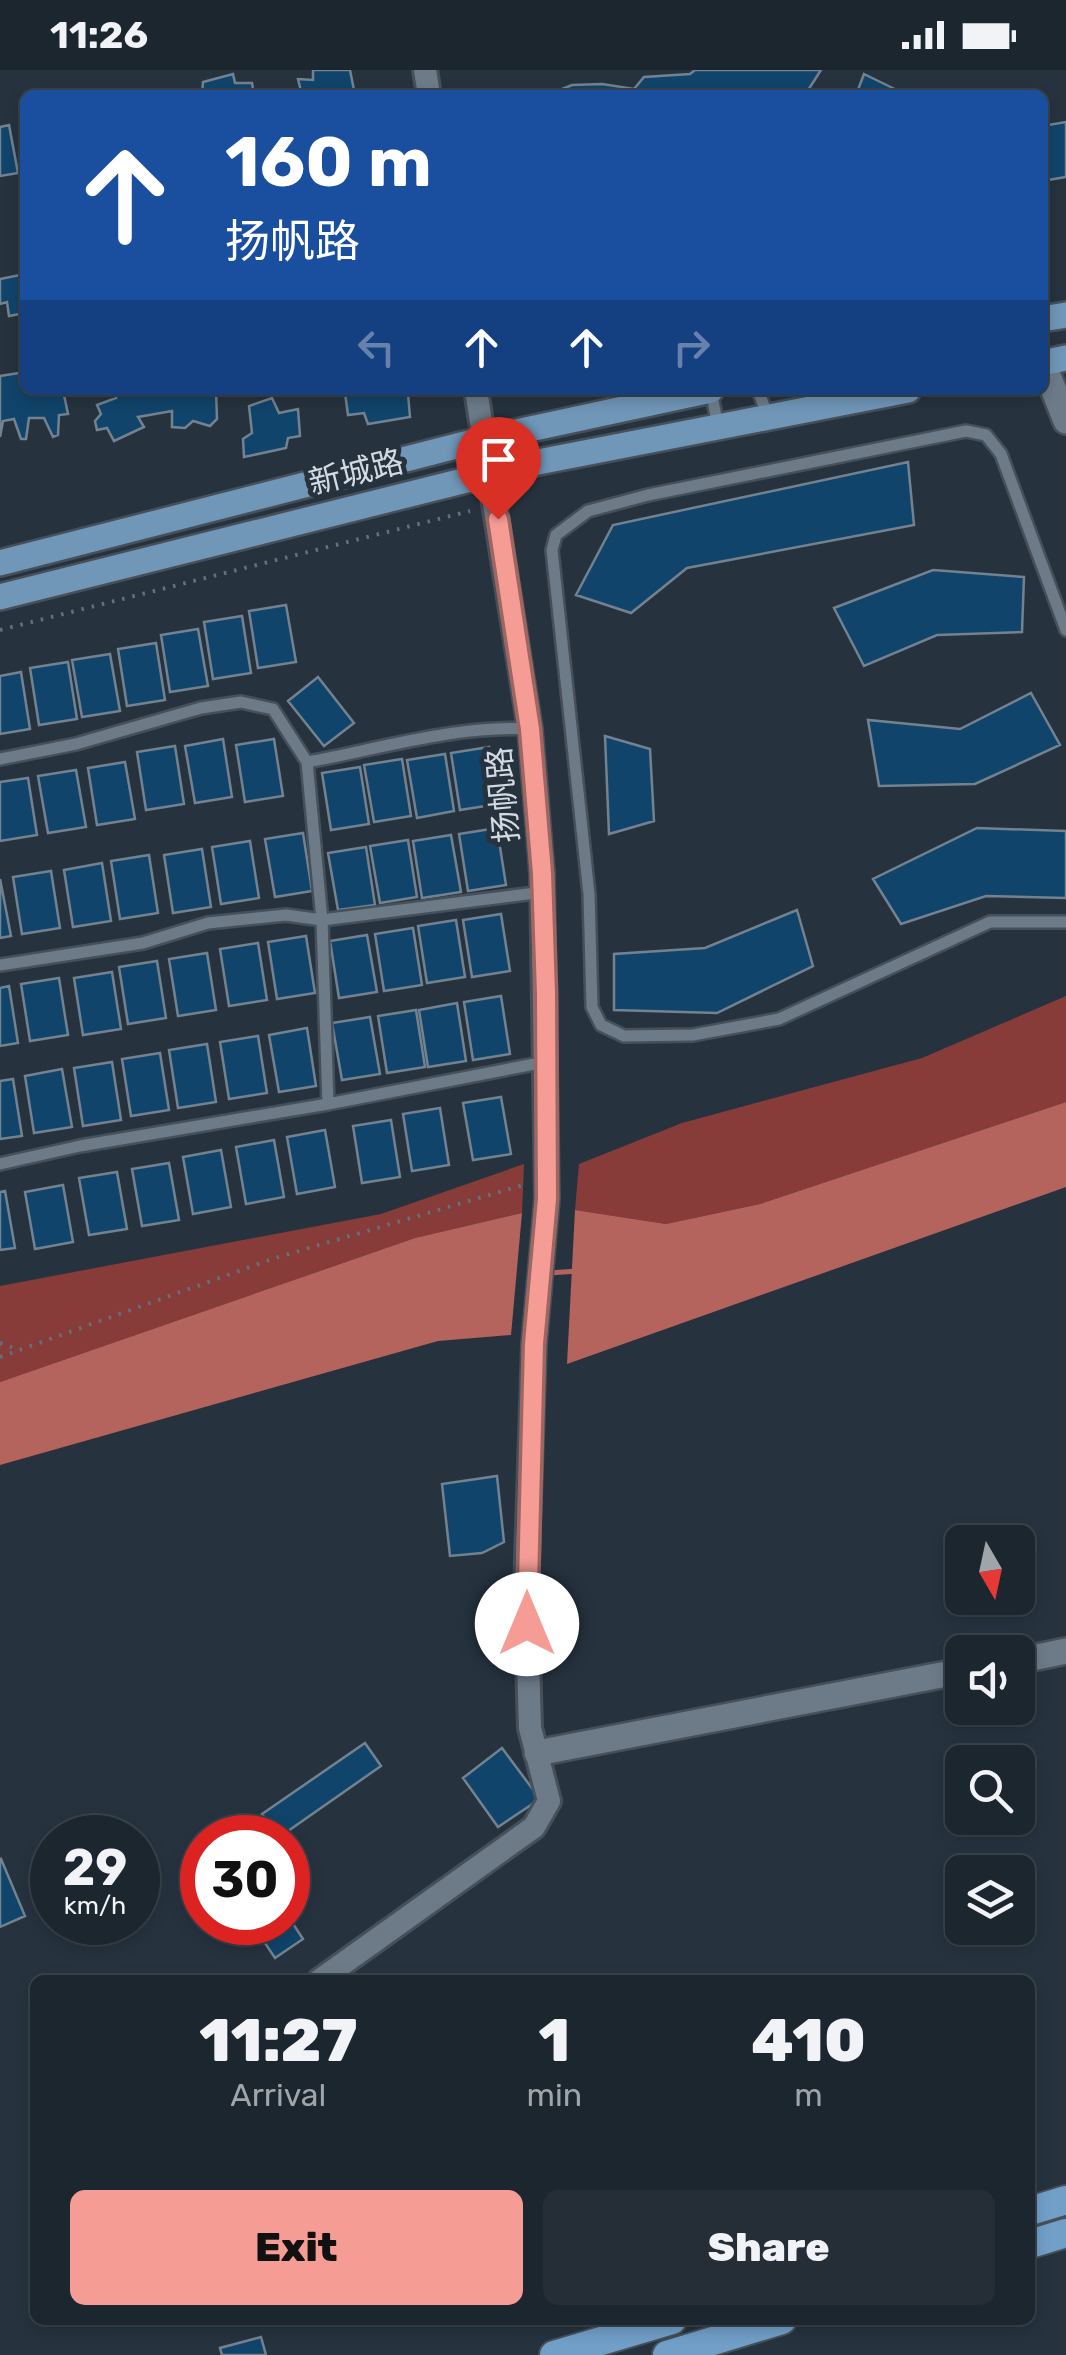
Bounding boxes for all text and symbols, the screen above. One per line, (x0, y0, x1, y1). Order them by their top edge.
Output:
text: 11:26 (50, 12, 148, 58)
text: 160 m (225, 121, 432, 204)
icon: ahead (60, 130, 190, 260)
text: 扬帆路 (225, 215, 360, 268)
icon: left (349, 320, 404, 375)
icon: ahead (454, 320, 509, 375)
icon: ahead (559, 320, 614, 375)
icon: right (664, 320, 719, 375)
pin (456, 417, 541, 520)
icon: arrive (471, 432, 526, 487)
street label: 新城路 (305, 442, 407, 502)
street label: 扬帆路 (480, 746, 526, 844)
north arrow (945, 1525, 1035, 1615)
map controls (945, 1525, 1035, 1945)
position arrow (475, 1572, 579, 1676)
button: sound (945, 1635, 1035, 1725)
button: search (945, 1745, 1035, 1835)
speed limit sign: 30 (180, 1815, 310, 1945)
text: 29 (63, 1838, 127, 1898)
button: layers (945, 1855, 1035, 1945)
text: km/h (64, 1891, 126, 1920)
text: 11:27 (199, 2005, 357, 2076)
text: 1 (539, 2005, 570, 2076)
text: 410 (751, 2005, 866, 2076)
text: Arrival (230, 2076, 326, 2114)
text: min (527, 2076, 582, 2114)
text: m (794, 2076, 823, 2114)
button: Exit (70, 2190, 523, 2305)
button: Share (543, 2190, 995, 2305)

